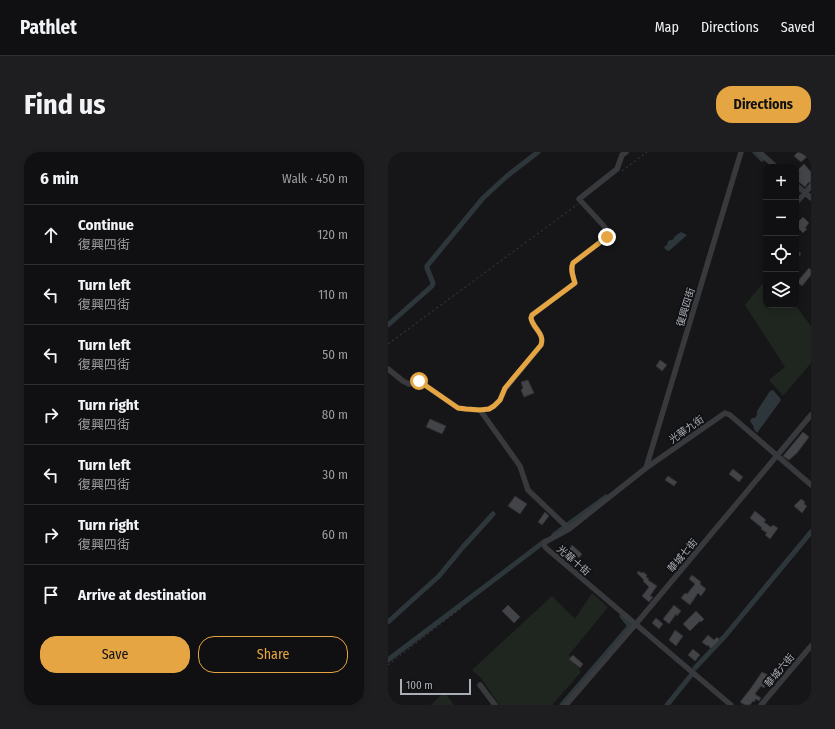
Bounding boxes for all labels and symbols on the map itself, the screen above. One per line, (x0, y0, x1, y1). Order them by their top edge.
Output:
route end (598, 228, 616, 246)
street label: 復興四街 (674, 286, 698, 328)
route start (410, 372, 428, 390)
street label: 光華九街 (667, 413, 706, 446)
street label: 華城七街 (665, 536, 700, 575)
street label: 光華十街 (554, 543, 592, 578)
street label: 華城六街 (762, 651, 797, 690)
scale bar (400, 677, 471, 696)

